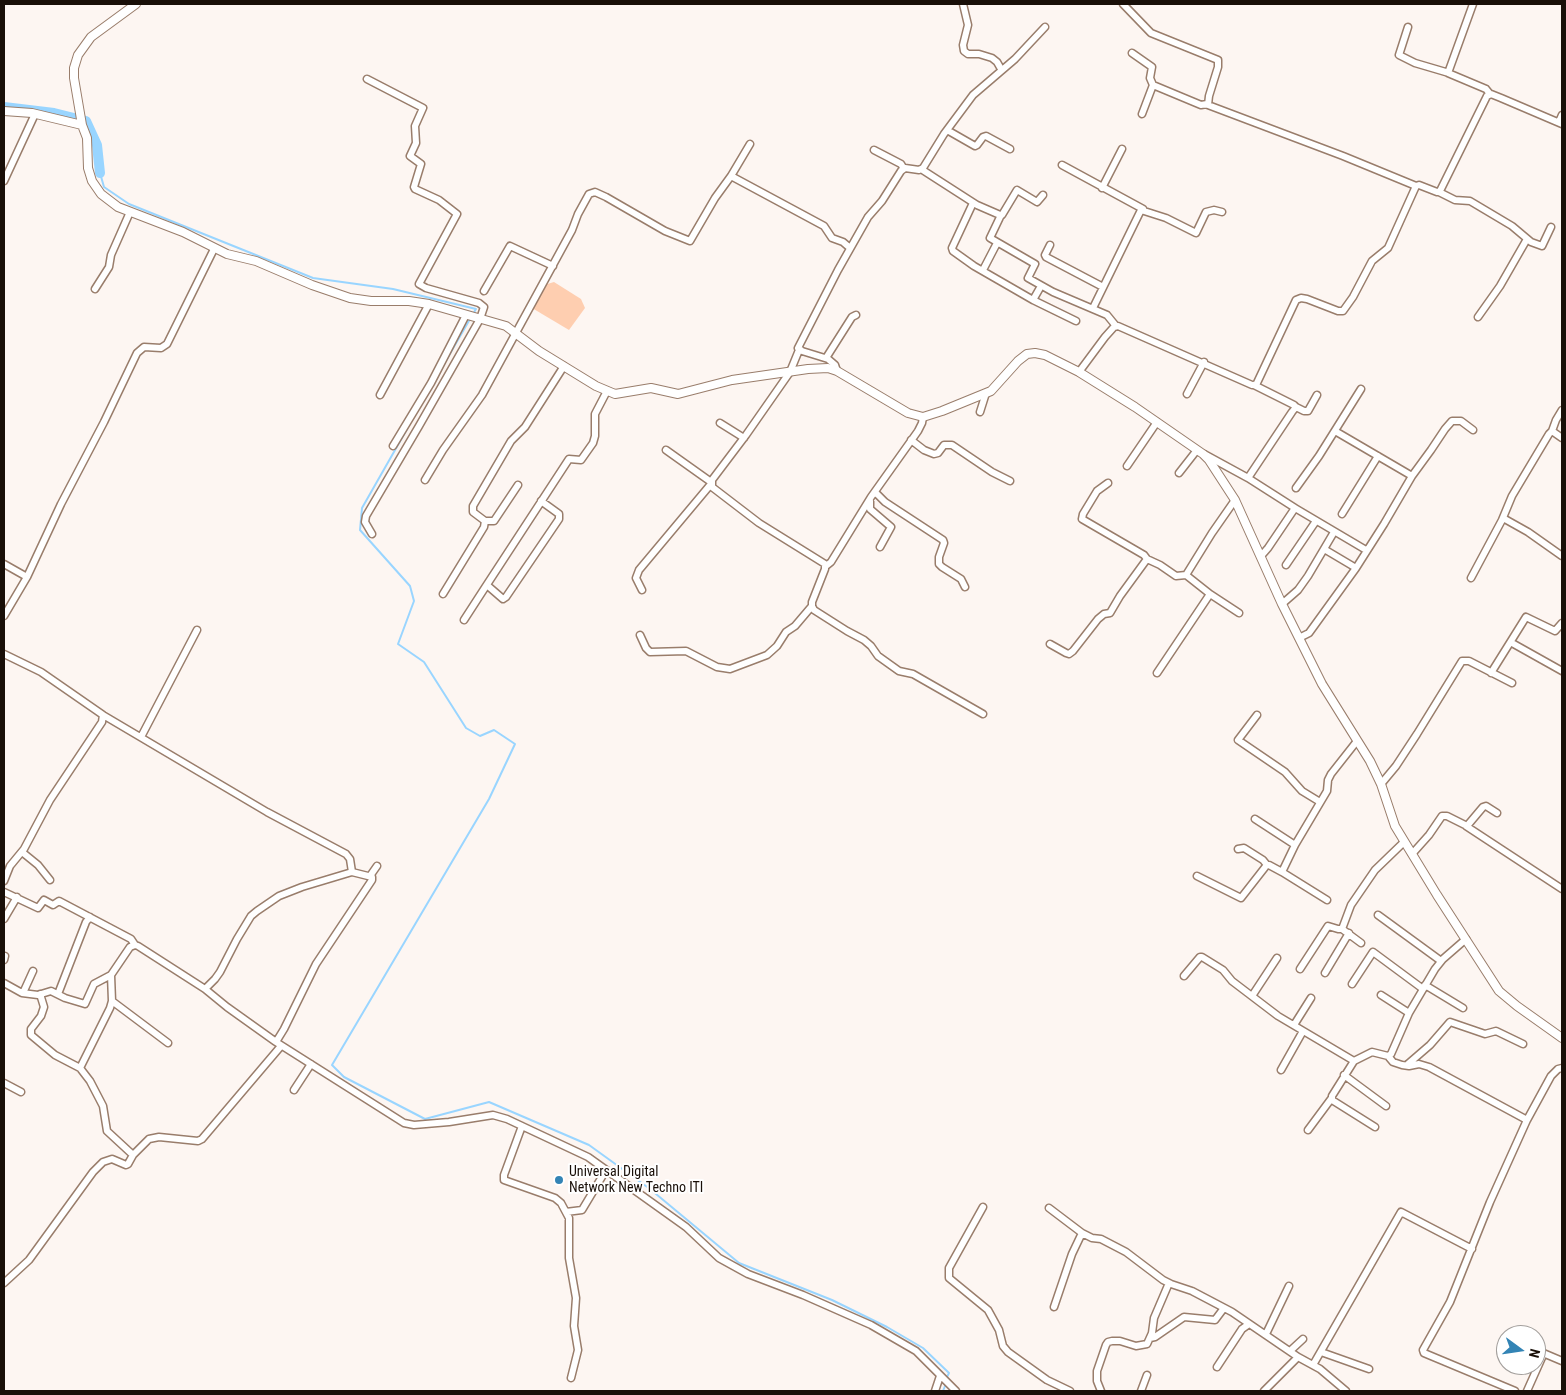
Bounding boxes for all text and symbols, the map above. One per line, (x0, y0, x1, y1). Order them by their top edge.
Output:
place label: Universal Digital Network New Techno ITI (569, 1164, 703, 1196)
marker: Universal Digital Network New Techno ITI (553, 1174, 565, 1186)
north arrow (1496, 1325, 1546, 1375)
text: N (1526, 1347, 1543, 1359)

